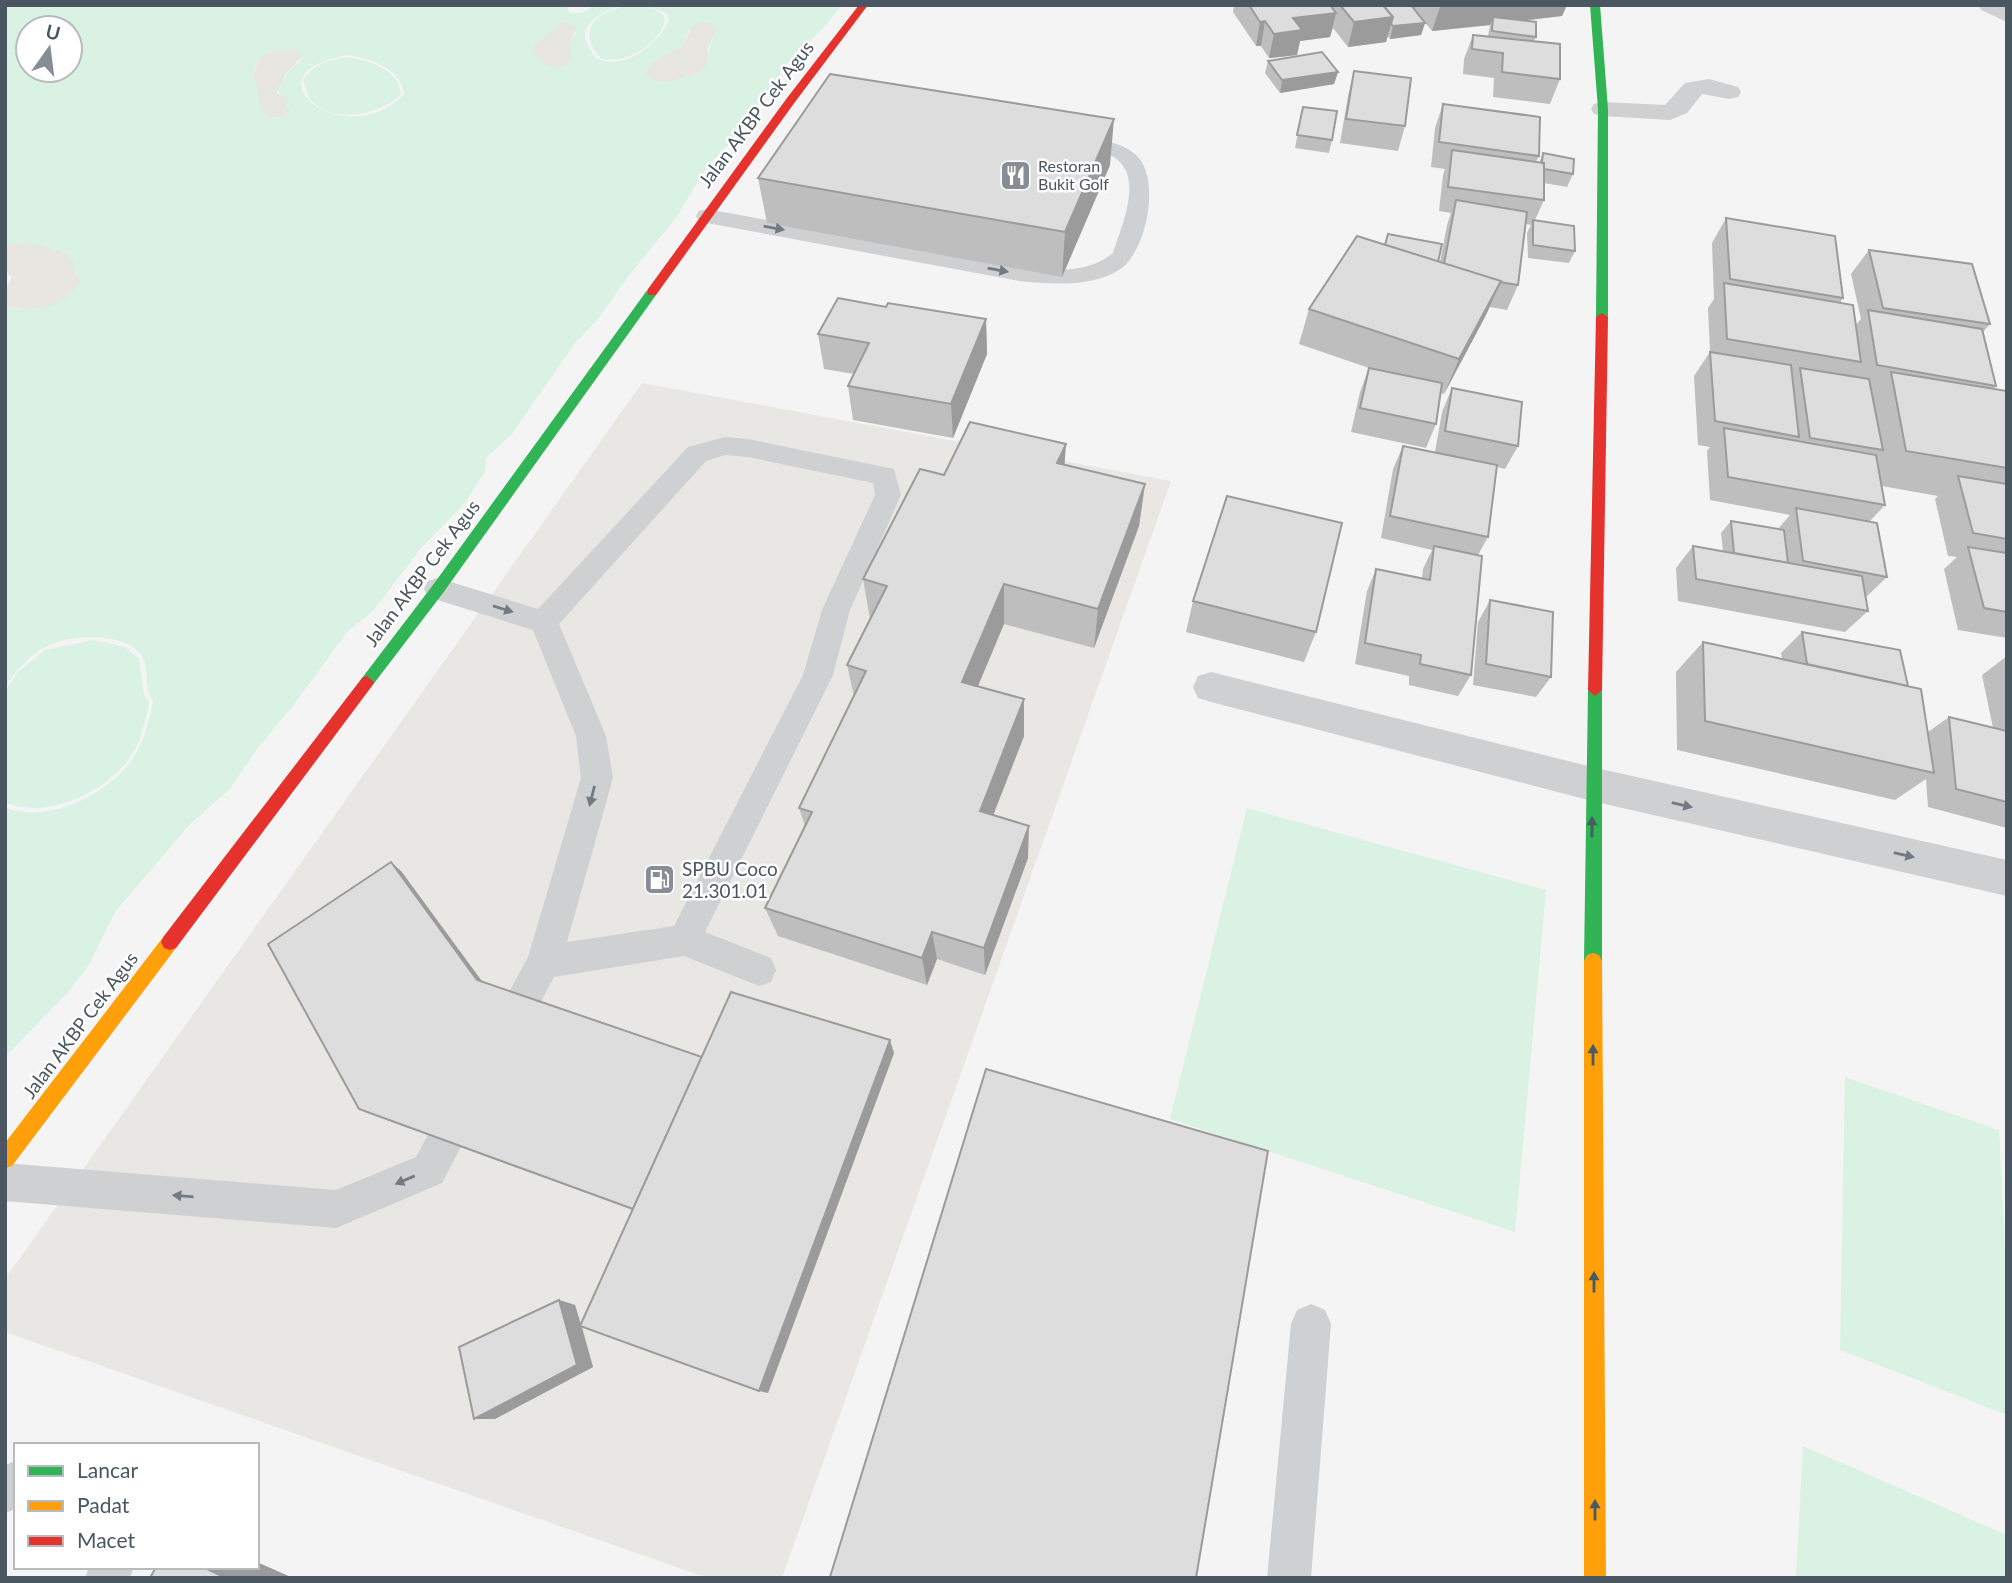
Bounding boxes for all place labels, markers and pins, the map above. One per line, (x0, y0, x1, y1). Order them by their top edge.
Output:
place label: Restoran Bukit Golf (1038, 156, 1109, 193)
restaurant icon: Restoran Bukit Golf (998, 158, 1032, 192)
place label: SPBU Coco 21.301.01 (682, 857, 778, 902)
fuel station icon: SPBU Coco 21.301.01 (642, 863, 676, 897)

